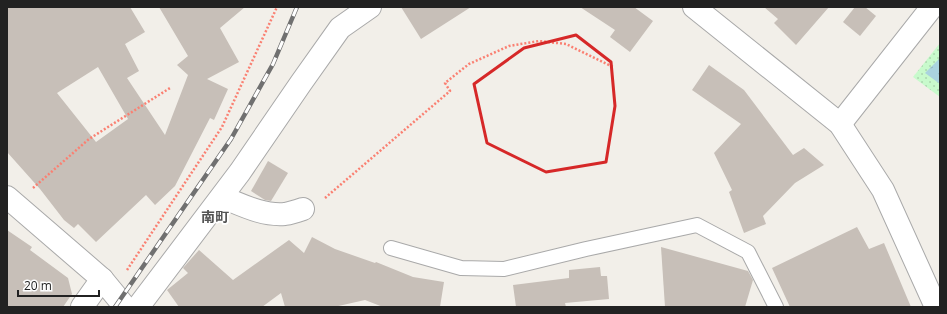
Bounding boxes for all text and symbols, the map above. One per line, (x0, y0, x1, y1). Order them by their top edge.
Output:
district label: 南町 (201, 207, 229, 226)
scale bar (18, 272, 99, 298)
text: 20 m (24, 277, 52, 294)

